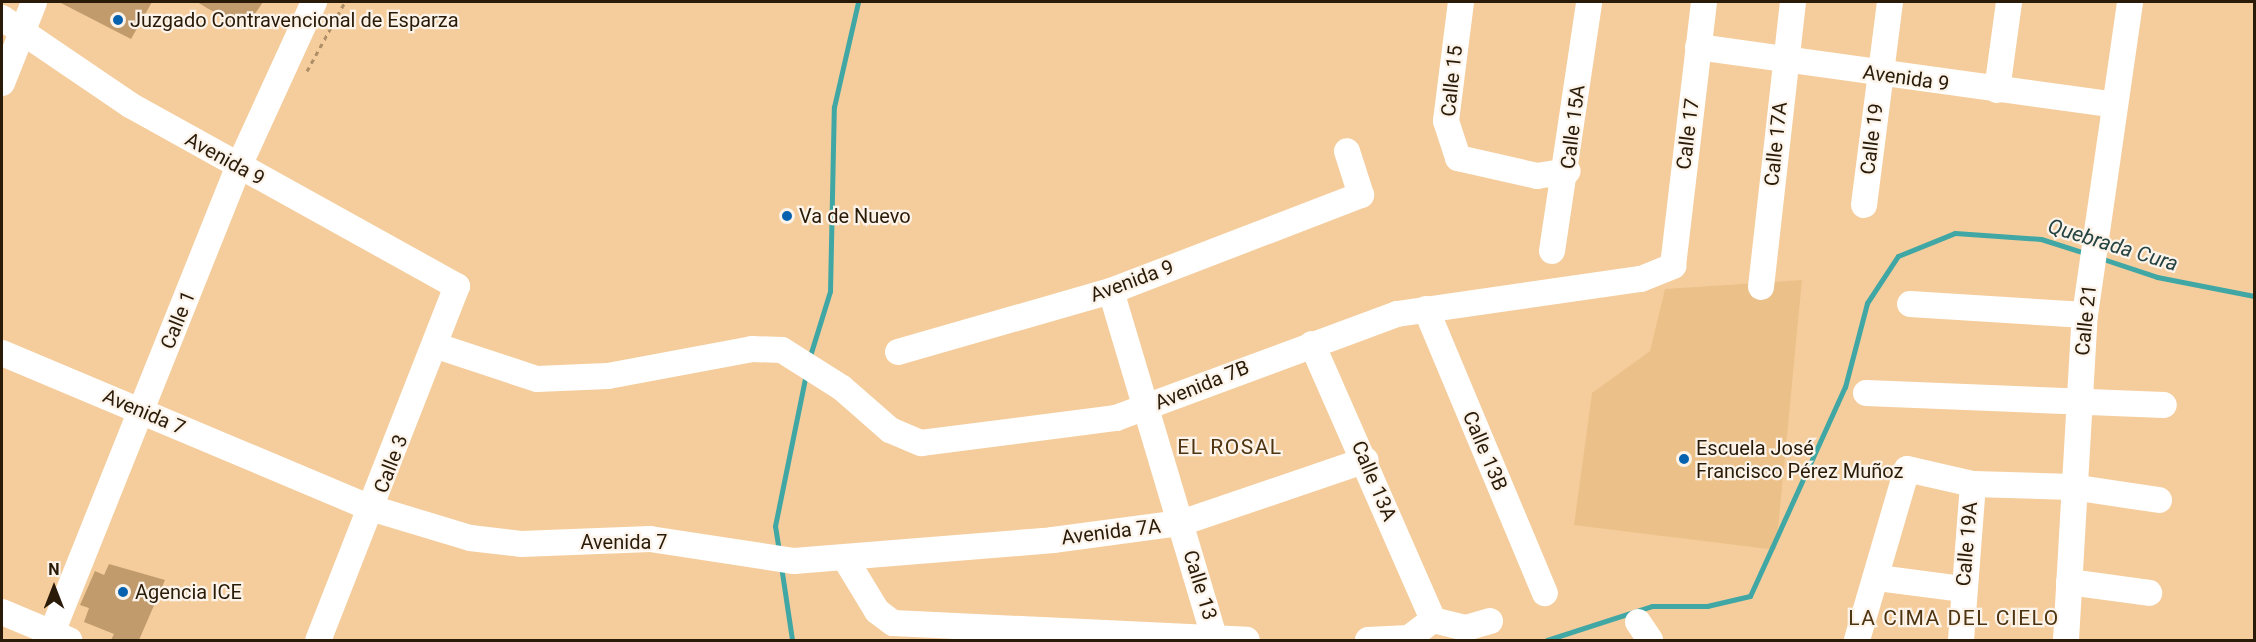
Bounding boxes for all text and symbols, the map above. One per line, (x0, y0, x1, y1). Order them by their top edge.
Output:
place label: Juzgado Contravencional de Esparza (130, 8, 459, 32)
marker: Juzgado Contravencional de Esparza (111, 13, 125, 27)
street label: Calle 15 (1436, 44, 1468, 118)
street label: Avenida 9 (1861, 60, 1951, 96)
street label: Calle 15A (1556, 83, 1590, 171)
street label: Calle 17 (1672, 97, 1704, 171)
street label: Calle 17A (1760, 101, 1792, 187)
street label: Calle 19 (1856, 102, 1888, 176)
street label: Avenida 9 (181, 127, 269, 191)
place label: Va de Nuevo (799, 204, 911, 228)
marker: Va de Nuevo (780, 209, 794, 223)
water label: Quebrada Cura (2045, 213, 2181, 277)
street label: Avenida 9 (1087, 255, 1177, 307)
street label: Calle 21 (2070, 283, 2102, 357)
street label: Calle 1 (156, 287, 200, 353)
street label: Avenida 7B (1151, 355, 1253, 415)
street label: Avenida 7 (99, 384, 189, 440)
street label: Calle 13B (1458, 408, 1512, 494)
street label: Calle 3 (369, 431, 413, 497)
district label: EL ROSAL (1177, 434, 1283, 460)
place label: Escuela José Francisco Pérez Muñoz (1696, 436, 1903, 483)
street label: Calle 13A (1346, 437, 1402, 525)
marker: Escuela José Francisco Pérez Muñoz (1677, 452, 1691, 466)
street label: Calle 19A (1951, 501, 1983, 587)
street label: Avenida 7A (1060, 514, 1162, 550)
street label: Avenida 7 (581, 530, 667, 554)
street label: Calle 13 (1178, 547, 1222, 623)
north arrow (24, 558, 84, 618)
text: N (48, 560, 60, 579)
place label: Agencia ICE (135, 580, 242, 604)
marker: Agencia ICE (116, 585, 130, 599)
district label: LA CIMA DEL CIELO (1848, 605, 2060, 631)

